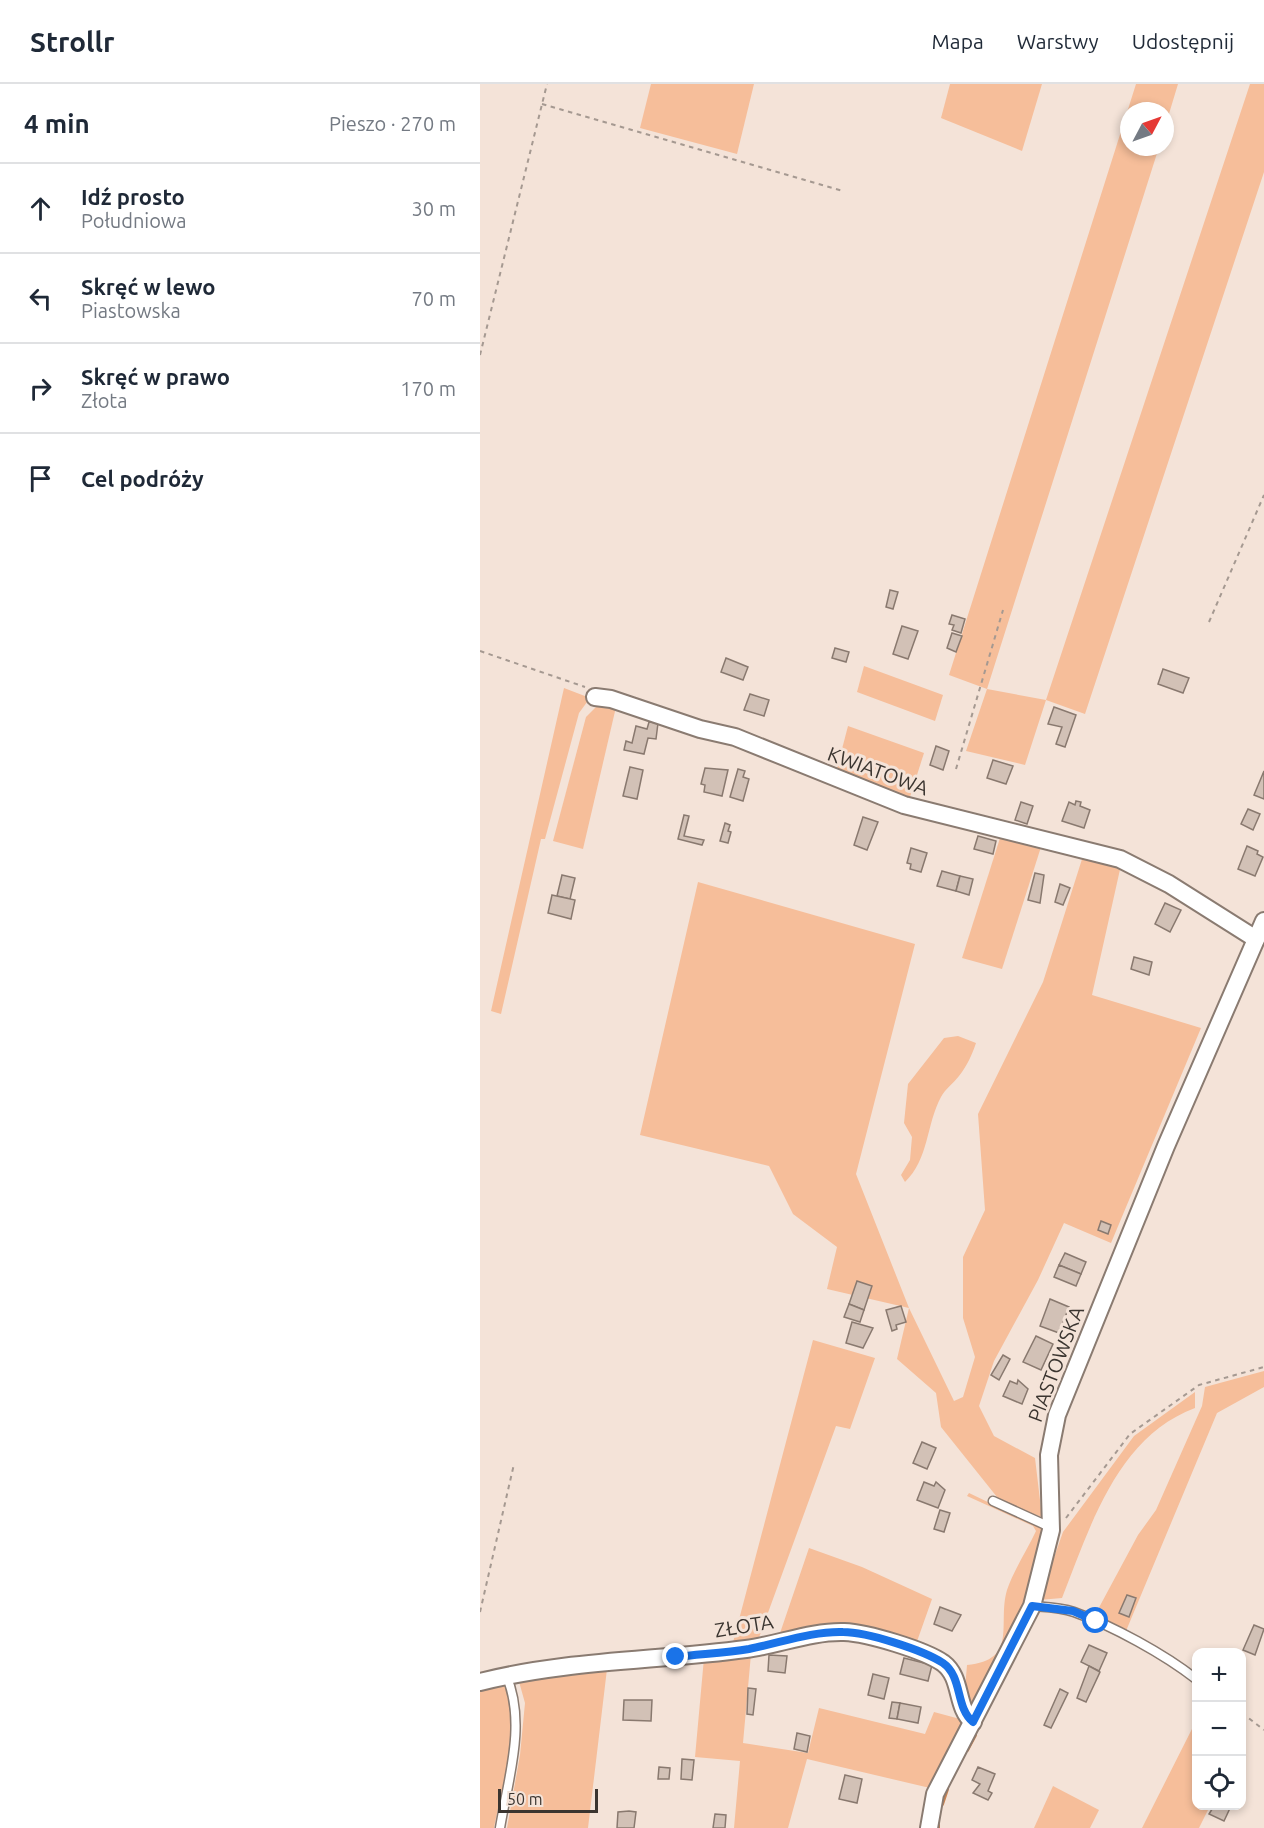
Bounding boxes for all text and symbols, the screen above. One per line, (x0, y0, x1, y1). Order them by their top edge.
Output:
text: Strollr (30, 26, 115, 57)
text: Mapa (932, 29, 984, 53)
text: Warstwy (1017, 29, 1099, 53)
text: Udostępnij (1132, 29, 1234, 53)
north arrow (1120, 102, 1174, 156)
text: 4 min (24, 109, 90, 138)
text: Pieszo · 270 m (329, 112, 456, 135)
text: Idź prosto (81, 184, 185, 209)
icon: ahead (24, 192, 57, 225)
text: 30 m (412, 197, 456, 220)
text: Południowa (81, 209, 187, 232)
text: Skręć w lewo (81, 274, 215, 299)
icon: left (24, 282, 57, 315)
text: 70 m (412, 287, 456, 310)
text: Piastowska (81, 299, 181, 322)
text: Skręć w prawo (81, 364, 230, 389)
icon: right (24, 372, 57, 405)
text: 170 m (400, 377, 456, 400)
text: Złota (81, 389, 127, 412)
icon: arrive (24, 462, 57, 495)
text: Cel podróży (81, 466, 204, 491)
street label: KWIATOWA (825, 742, 932, 799)
street label: PIASTOWSKA (1023, 1303, 1088, 1425)
route start (1082, 1607, 1108, 1633)
street label: ZŁOTA (713, 1610, 775, 1642)
route end (662, 1643, 688, 1669)
map controls (1192, 1648, 1246, 1810)
button: + (1192, 1648, 1246, 1702)
button: − (1192, 1702, 1246, 1756)
button: locate (1192, 1756, 1246, 1810)
scale bar (498, 1786, 598, 1814)
text: 50 m (507, 1790, 543, 1808)

